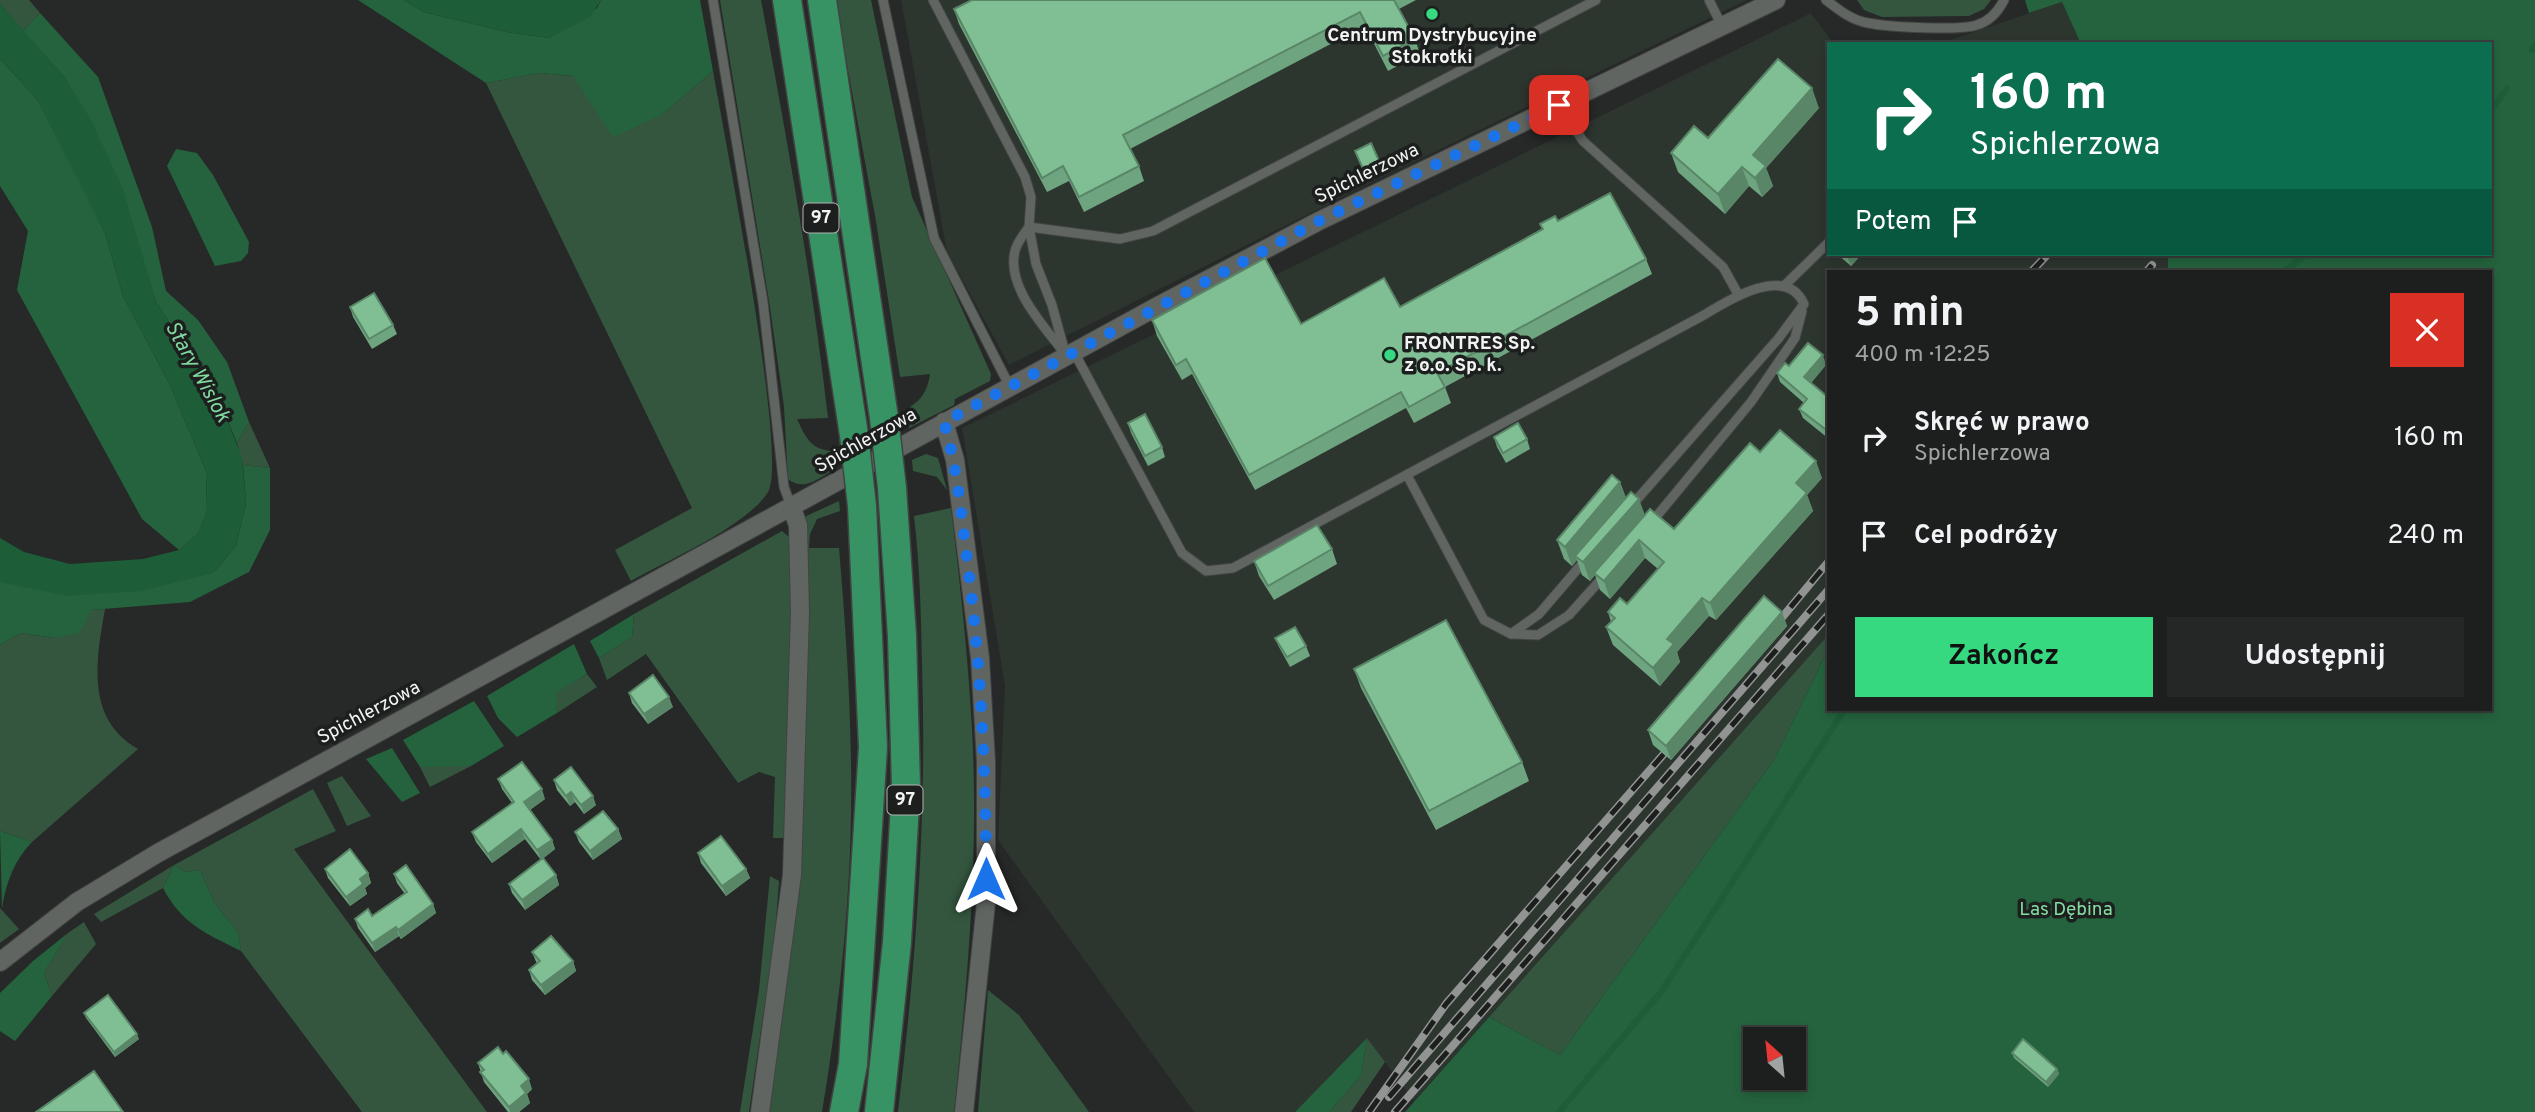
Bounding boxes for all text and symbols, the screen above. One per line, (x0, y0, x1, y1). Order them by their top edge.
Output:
marker: Centrum Dystrybucyjne Stokrotki (1424, 6, 1440, 22)
place label: Centrum Dystrybucyjne Stokrotki (1327, 24, 1537, 70)
text: 160 m (1970, 65, 2107, 127)
icon: right (1855, 70, 1946, 161)
pin (1529, 75, 1589, 135)
icon: arrive (1540, 86, 1578, 124)
text: Spichlerzowa (1970, 126, 2160, 166)
street label: Spichlerzowa (1311, 138, 1423, 210)
icon: arrive (1946, 203, 1984, 241)
road number: 97 (804, 204, 838, 232)
text: Potem (1855, 206, 1932, 239)
text: 5 min (1855, 288, 1965, 341)
button: close (2390, 293, 2464, 367)
water label: Stary Wislok (158, 317, 236, 428)
place label: FRONTRES Sp. z o.o. Sp. k. (1404, 332, 1535, 378)
text: 400 m · 12:25 (1855, 341, 1991, 370)
marker: FRONTRES Sp. z o.o. Sp. k. (1382, 347, 1398, 363)
street label: Spichlerzowa (811, 403, 921, 479)
text: Skręć w prawo (1914, 407, 2090, 440)
icon: right (1855, 419, 1893, 457)
text: 160 m (2394, 422, 2464, 455)
text: Spichlerzowa (1914, 440, 2051, 469)
icon: arrive (1855, 517, 1893, 555)
text: Cel podróży (1914, 520, 2058, 553)
text: 240 m (2387, 520, 2464, 553)
button: Zakończ (1855, 617, 2153, 697)
button: Udostępnij (2167, 617, 2464, 697)
street label: Spichlerzowa (314, 676, 424, 750)
road number: 97 (888, 786, 922, 814)
position arrow (949, 842, 1023, 916)
park label: Las Dębina (2019, 898, 2113, 922)
north arrow (1743, 1027, 1806, 1090)
map controls (1743, 1027, 1806, 1090)

